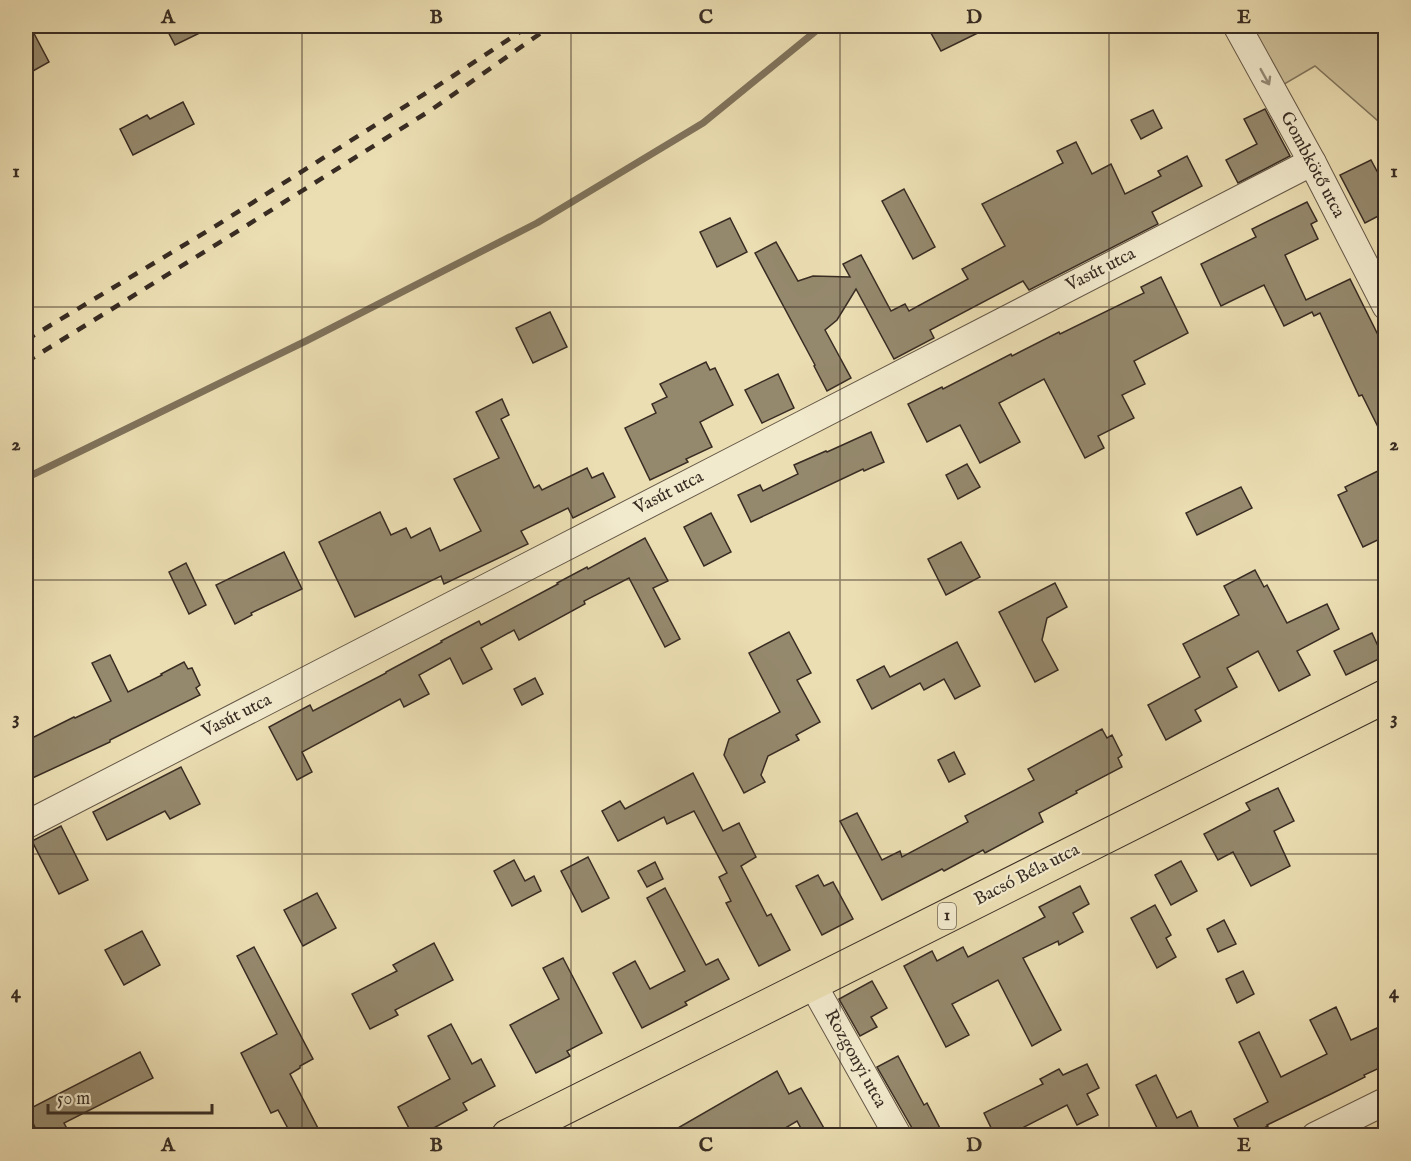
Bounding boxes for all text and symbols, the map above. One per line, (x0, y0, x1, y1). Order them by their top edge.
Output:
text: A (160, 5, 176, 30)
text: B (429, 5, 443, 30)
text: C (699, 5, 713, 30)
text: D (966, 5, 982, 30)
text: E (1237, 5, 1251, 30)
one-way arrow (1259, 68, 1271, 85)
street label: Gombkötő utca (1274, 108, 1350, 222)
text: 1 (12, 159, 20, 184)
text: 1 (1390, 159, 1398, 184)
street label: Vasút utca (1061, 243, 1140, 298)
text: 2 (11, 432, 21, 457)
text: 2 (1389, 432, 1399, 457)
street label: Vasút utca (629, 466, 708, 521)
street label: Vasút utca (197, 689, 276, 744)
text: 3 (12, 706, 20, 731)
text: 3 (1390, 706, 1398, 731)
street label: Bacsó Béla utca (970, 839, 1084, 911)
road number: 1 (938, 903, 956, 929)
text: 4 (11, 980, 22, 1005)
text: 4 (1389, 980, 1400, 1005)
street label: Rozgonyi utca (819, 1006, 892, 1112)
scale bar (48, 1077, 212, 1115)
text: 50 m (57, 1088, 90, 1111)
text: A (160, 1133, 176, 1158)
text: B (429, 1133, 443, 1158)
text: C (699, 1133, 713, 1158)
text: D (966, 1133, 982, 1158)
text: E (1237, 1133, 1251, 1158)

